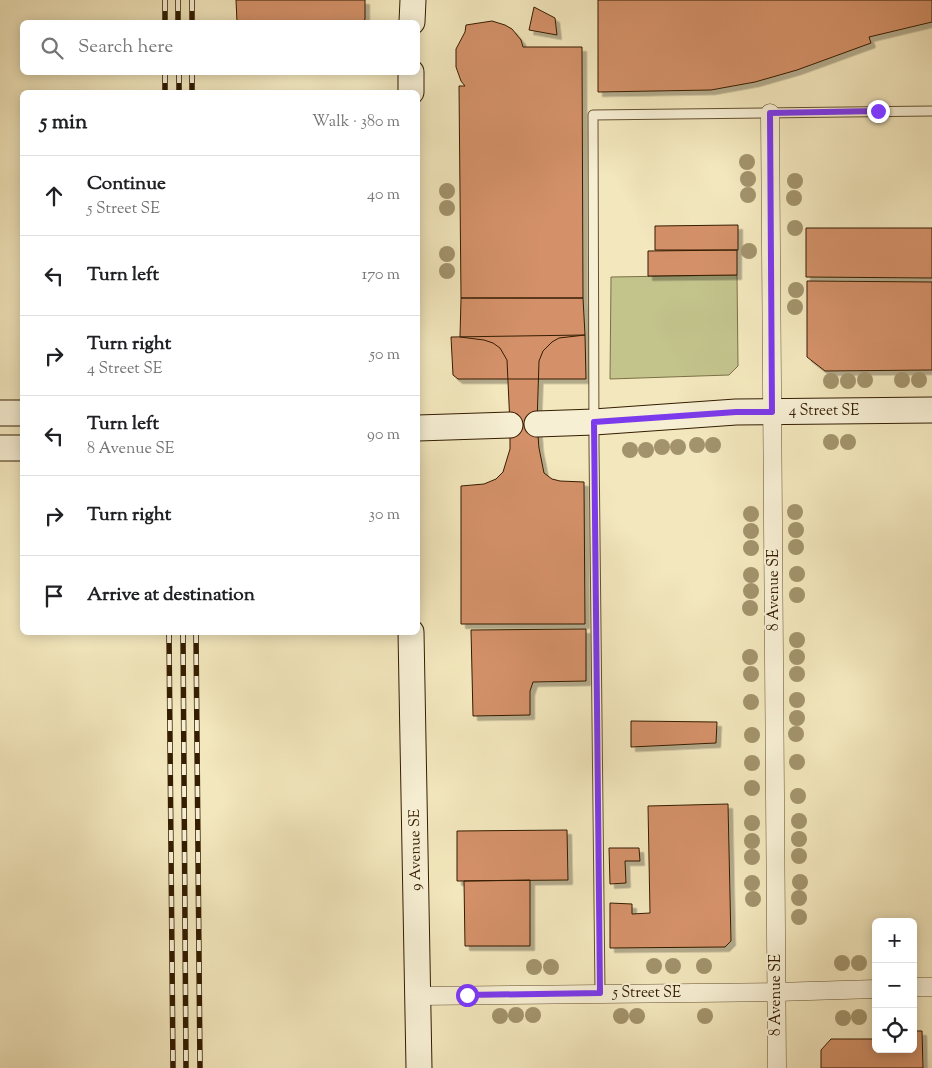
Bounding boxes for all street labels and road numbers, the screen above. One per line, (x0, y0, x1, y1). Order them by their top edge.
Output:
street label: 4 Street SE (789, 401, 859, 422)
street label: 8 Avenue SE (764, 549, 785, 631)
street label: 9 Avenue SE (405, 809, 427, 891)
street label: 8 Avenue SE (766, 954, 787, 1036)
street label: 5 Street SE (612, 983, 681, 1004)

